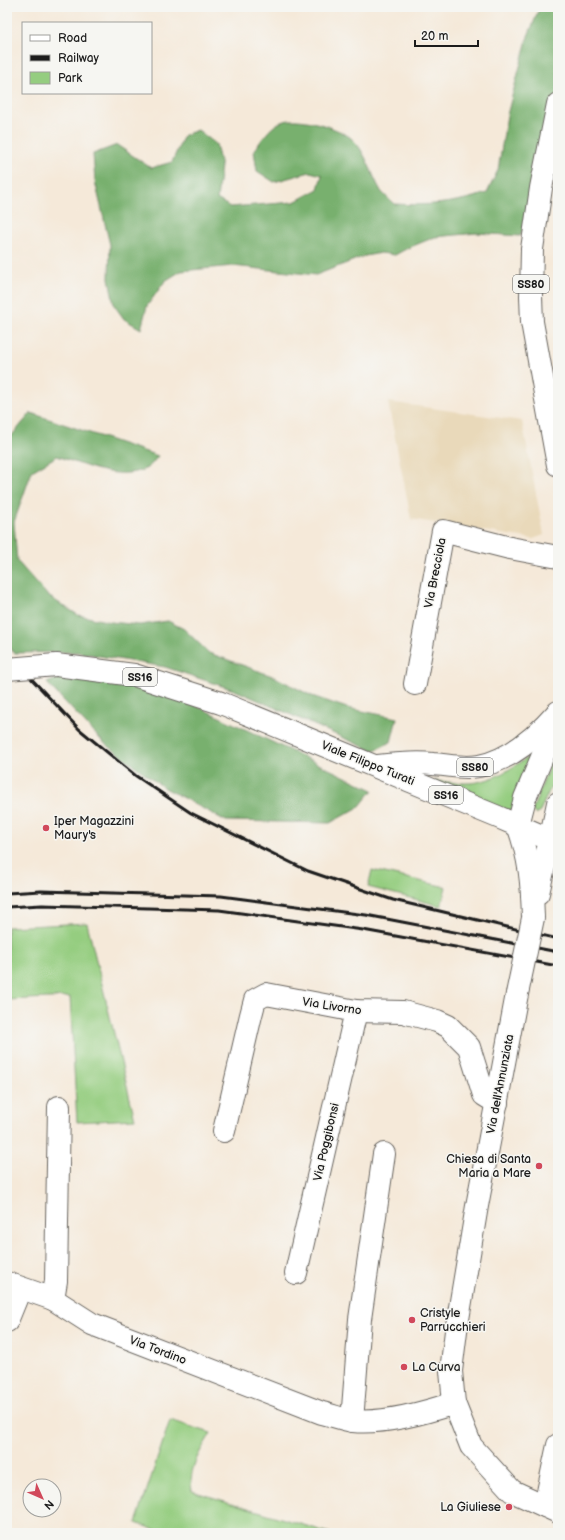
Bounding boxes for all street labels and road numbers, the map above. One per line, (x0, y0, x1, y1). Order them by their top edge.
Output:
road number: SS80 (513, 275, 549, 293)
street label: Via Brecciola (421, 536, 450, 610)
road number: SS16 (123, 668, 157, 686)
street label: Viale Filippo Turati (319, 738, 417, 789)
road number: SS80 (457, 758, 493, 776)
road number: SS16 (429, 786, 463, 804)
street label: Via Livorno (301, 994, 363, 1019)
street label: Via dell'Annunziata (483, 1033, 518, 1135)
street label: Via Poggibonsi (310, 1101, 343, 1183)
street label: Via Tordino (127, 1333, 189, 1368)

